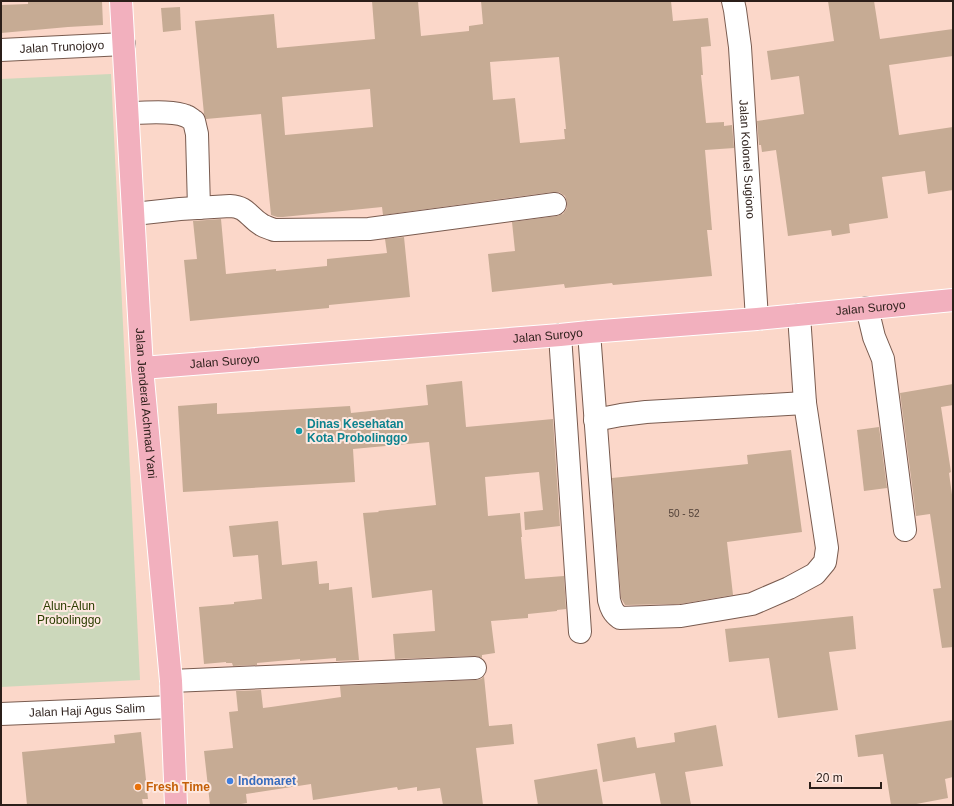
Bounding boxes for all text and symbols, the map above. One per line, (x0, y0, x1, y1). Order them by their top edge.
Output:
street label: Jalan Trunojoyo (19, 38, 105, 56)
street label: Jalan Kolonel Sugiono (736, 99, 758, 220)
street label: Jalan Suroyo (835, 298, 906, 318)
street label: Jalan Suroyo (512, 326, 584, 346)
street label: Jalan Jenderal Achmad Yani (133, 327, 159, 479)
street label: Jalan Suroyo (189, 352, 261, 371)
place label: Dinas Kesehatan Kota Probolinggo (307, 417, 408, 445)
marker: Dinas Kesehatan Kota Probolinggo (294, 426, 304, 436)
house number: 50 - 52 (668, 508, 700, 519)
park label: Alun-Alun Probolinggo (37, 599, 101, 627)
street label: Jalan Haji Agus Salim (29, 701, 145, 720)
scale bar (810, 764, 881, 790)
text: 20 m (816, 771, 843, 785)
place label: Indomaret (238, 774, 296, 788)
marker: Indomaret (225, 776, 235, 786)
place label: Fresh Time (146, 780, 210, 794)
marker: Fresh Time (133, 782, 143, 792)

